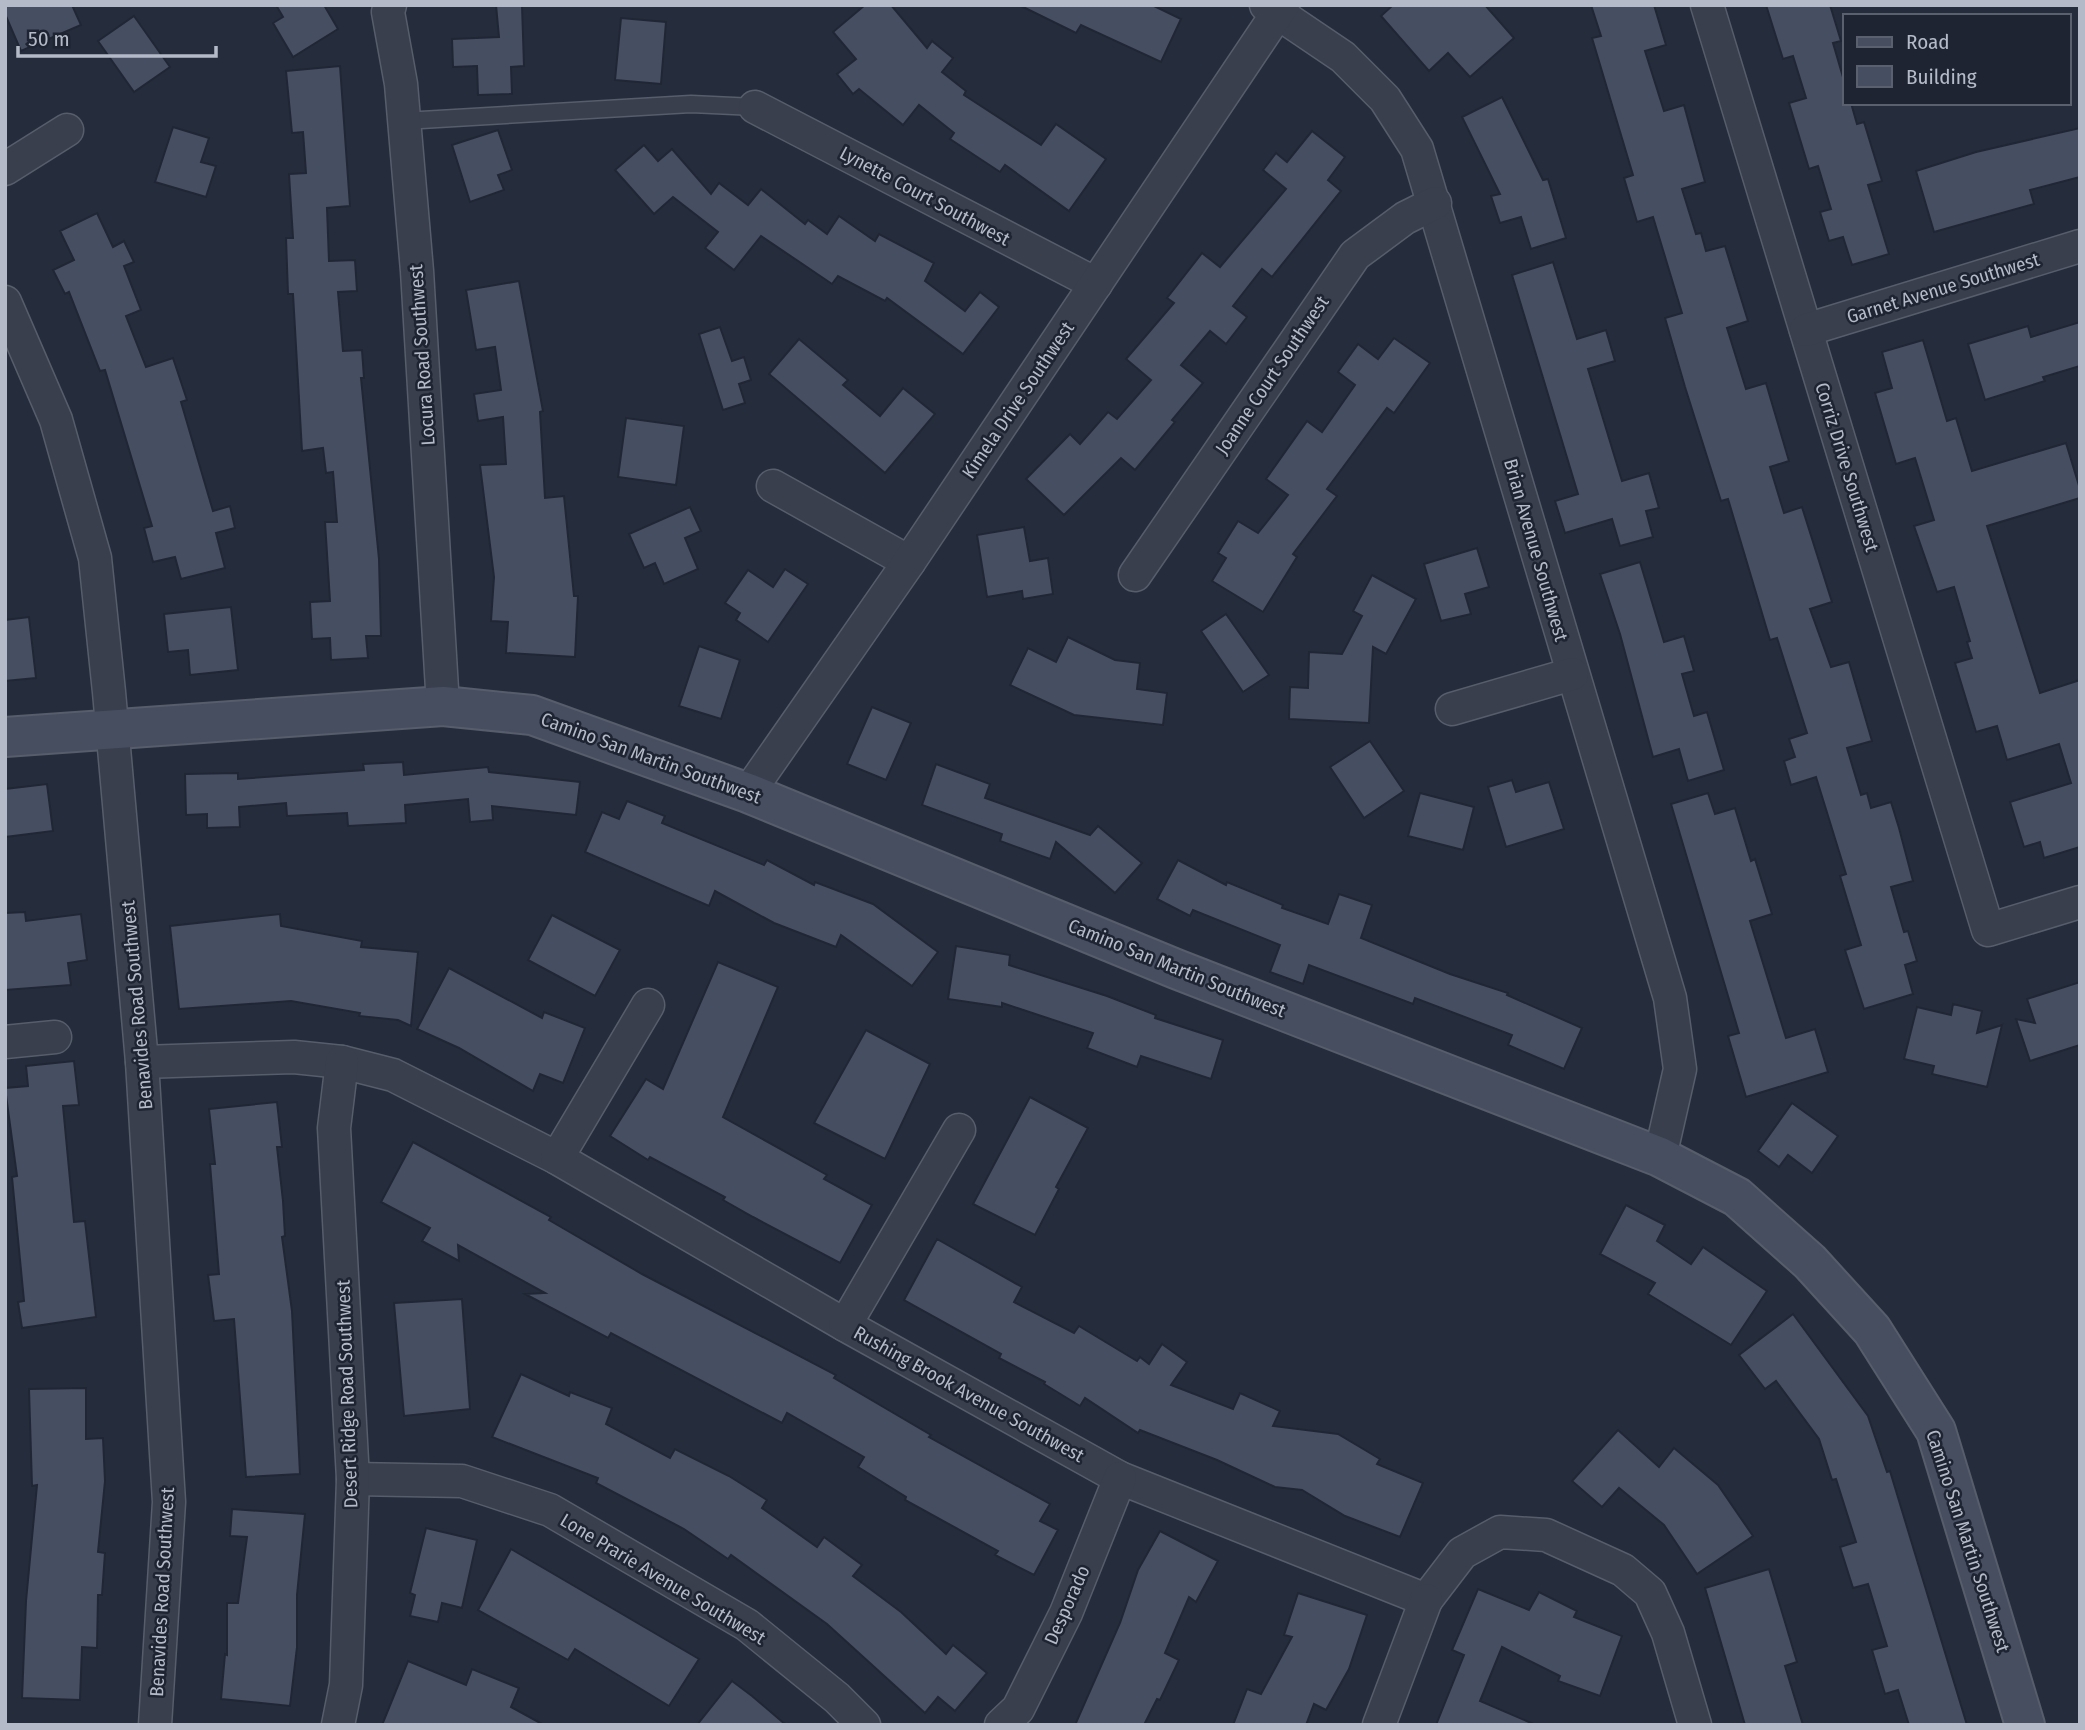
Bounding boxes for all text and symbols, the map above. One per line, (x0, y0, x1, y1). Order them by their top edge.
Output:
scale bar (18, 14, 215, 58)
legend (1843, 14, 2071, 105)
text: 50 m (28, 26, 70, 52)
text: Road (1906, 29, 1950, 55)
text: Building (1906, 64, 1977, 90)
street label: Lynette Court Southwest (836, 141, 1015, 251)
street label: Garnet Avenue Southwest (1844, 248, 2043, 328)
street label: Locura Road Southwest (404, 263, 440, 446)
street label: Joanne Court Southwest (1210, 291, 1334, 459)
street label: Kimela Drive Southwest (957, 317, 1079, 483)
street label: Corriz Drive Southwest (1810, 380, 1884, 555)
street label: Brian Avenue Southwest (1499, 456, 1573, 645)
street label: Camino San Martin Southwest (538, 707, 765, 809)
street label: Benavides Road Southwest (116, 899, 158, 1111)
street label: Camino San Martin Southwest (1065, 914, 1290, 1023)
street label: Desert Ridge Road Southwest (331, 1279, 362, 1509)
street label: Rushing Brook Avenue Southwest (850, 1321, 1089, 1467)
street label: Camino San Martin Southwest (1921, 1427, 2015, 1656)
street label: Benavides Road Southwest (145, 1486, 179, 1697)
street label: Lone Prarie Avenue Southwest (556, 1509, 770, 1650)
street label: Desporado (1039, 1562, 1095, 1648)

